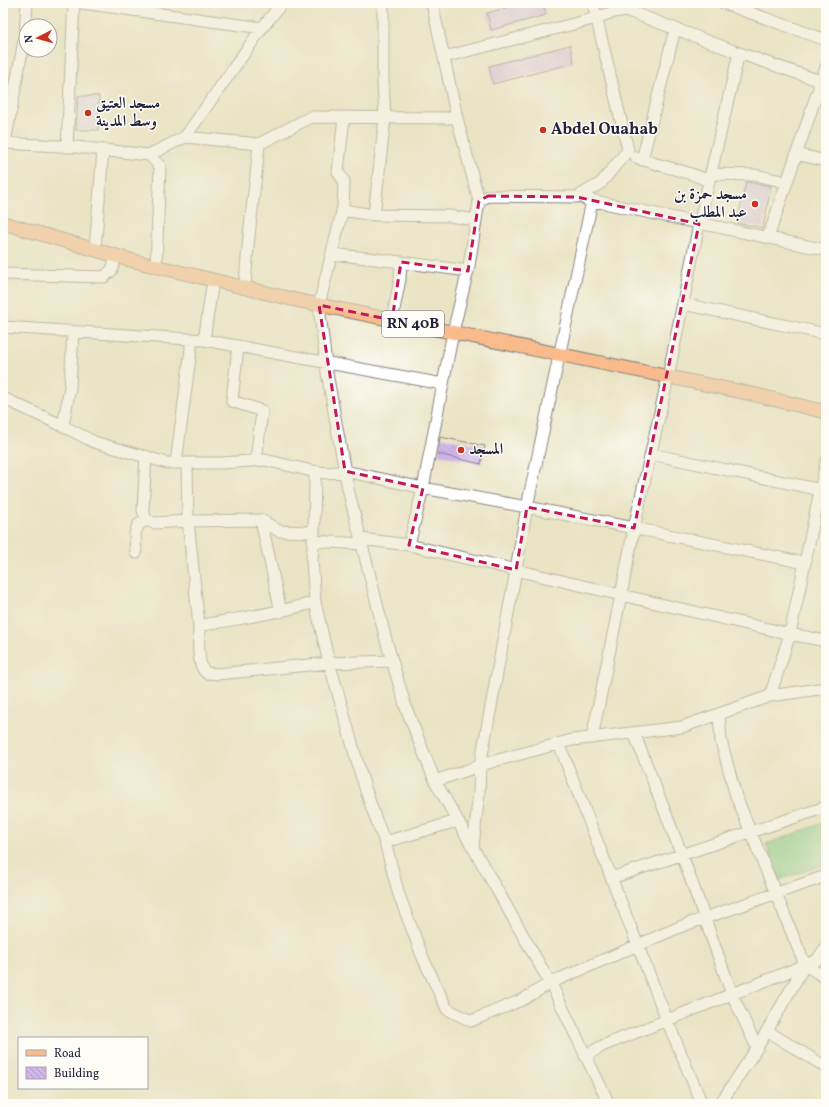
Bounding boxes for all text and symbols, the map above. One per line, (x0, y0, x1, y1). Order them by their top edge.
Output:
north arrow (18, 18, 58, 58)
text: N (22, 34, 37, 44)
place label: مسجد العتيق وسط المدينة (96, 93, 160, 133)
marker: مسجد العتيق وسط المدينة (83, 108, 93, 118)
place label: Abdel Ouahab (551, 119, 658, 141)
marker: Abdel Ouahab (538, 125, 548, 135)
place label: مسجد حمزة بن عبد المطلب (674, 184, 747, 224)
marker: مسجد حمزة بن عبد المطلب (750, 199, 760, 209)
road number: RN 40B (382, 311, 444, 337)
place label: المسجد (469, 439, 503, 461)
marker: المسجد (456, 445, 466, 455)
legend (18, 1037, 148, 1089)
text: Road (54, 1046, 81, 1062)
text: Building (54, 1066, 99, 1082)

